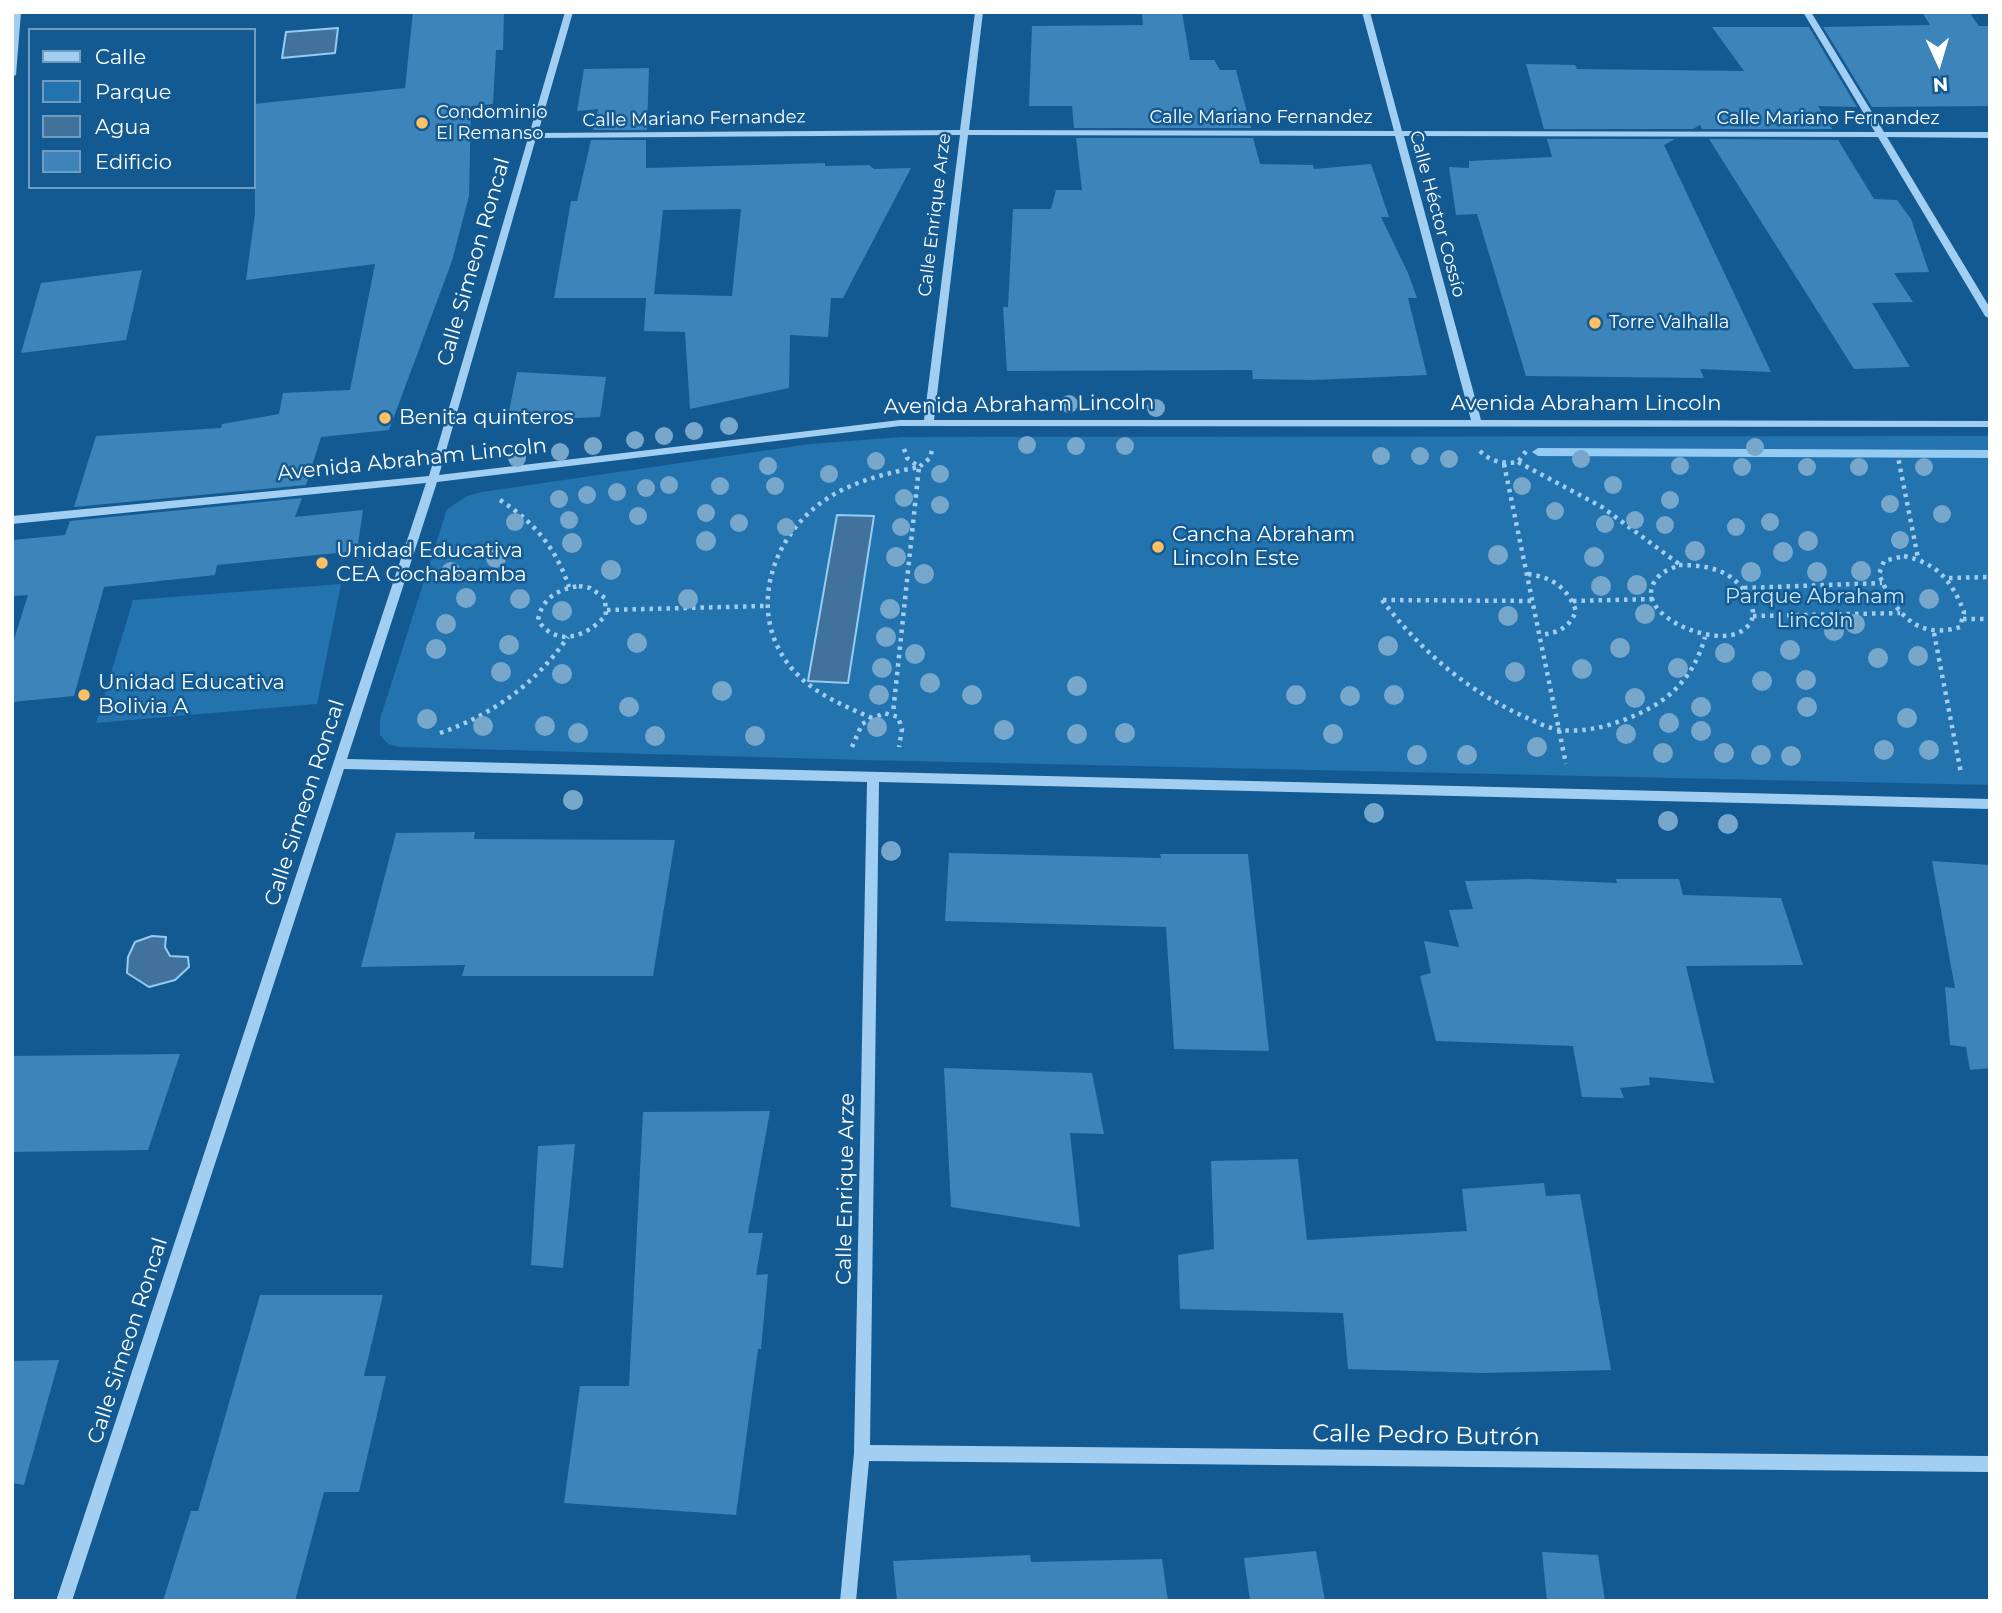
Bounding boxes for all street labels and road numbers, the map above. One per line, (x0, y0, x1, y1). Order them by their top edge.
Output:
street label: Calle Mariano Fernandez (582, 106, 806, 132)
street label: Calle Mariano Fernandez (1149, 107, 1373, 129)
street label: Calle Mariano Fernandez (1716, 108, 1940, 130)
street label: Calle Héctor Cossío (1404, 128, 1470, 300)
street label: Calle Enrique Arze (914, 132, 956, 298)
street label: Calle Simeon Roncal (432, 155, 516, 369)
street label: Avenida Abraham Lincoln (883, 390, 1155, 420)
street label: Avenida Abraham Lincoln (1451, 391, 1721, 417)
street label: Avenida Abraham Lincoln (276, 433, 548, 487)
street label: Calle Simeon Roncal (260, 697, 350, 909)
street label: Calle Enrique Arze (832, 1093, 860, 1285)
street label: Calle Simeon Roncal (83, 1235, 173, 1447)
street label: Calle Pedro Butrón (1312, 1420, 1540, 1452)

